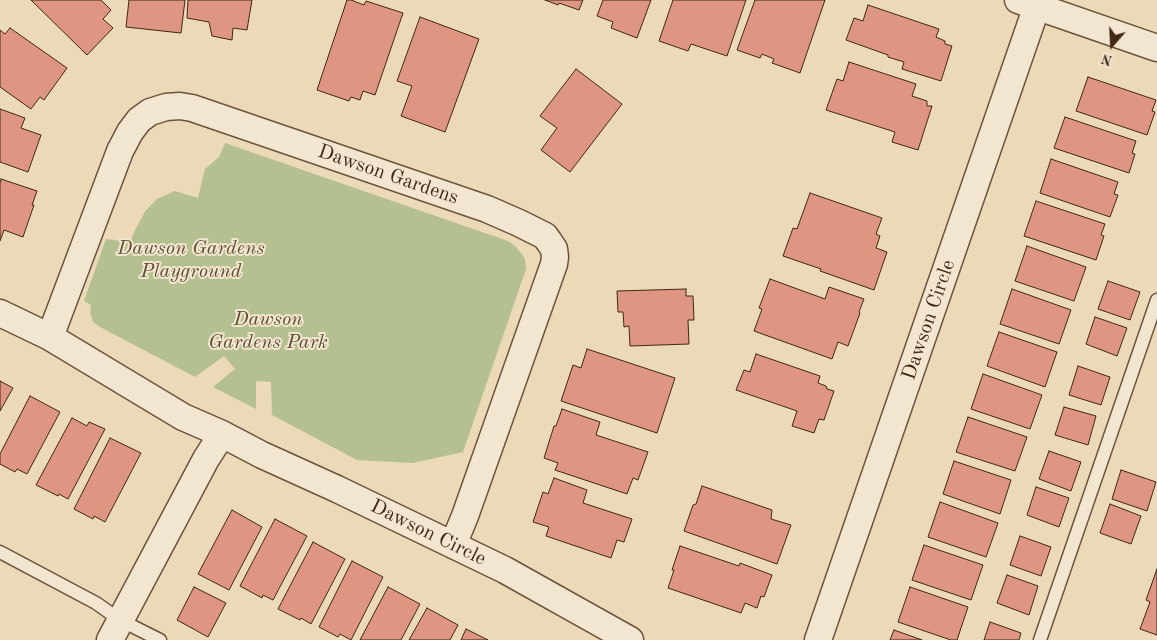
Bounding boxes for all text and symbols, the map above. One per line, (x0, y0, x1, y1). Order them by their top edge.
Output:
north arrow (1087, 20, 1137, 70)
text: N (1100, 51, 1114, 68)
street label: Dawson Gardens (315, 140, 461, 210)
park label: Dawson Gardens Playground (117, 237, 265, 284)
street label: Dawson Circle (897, 257, 961, 383)
park label: Dawson Gardens Park (208, 308, 328, 355)
street label: Dawson Circle (366, 495, 490, 571)

